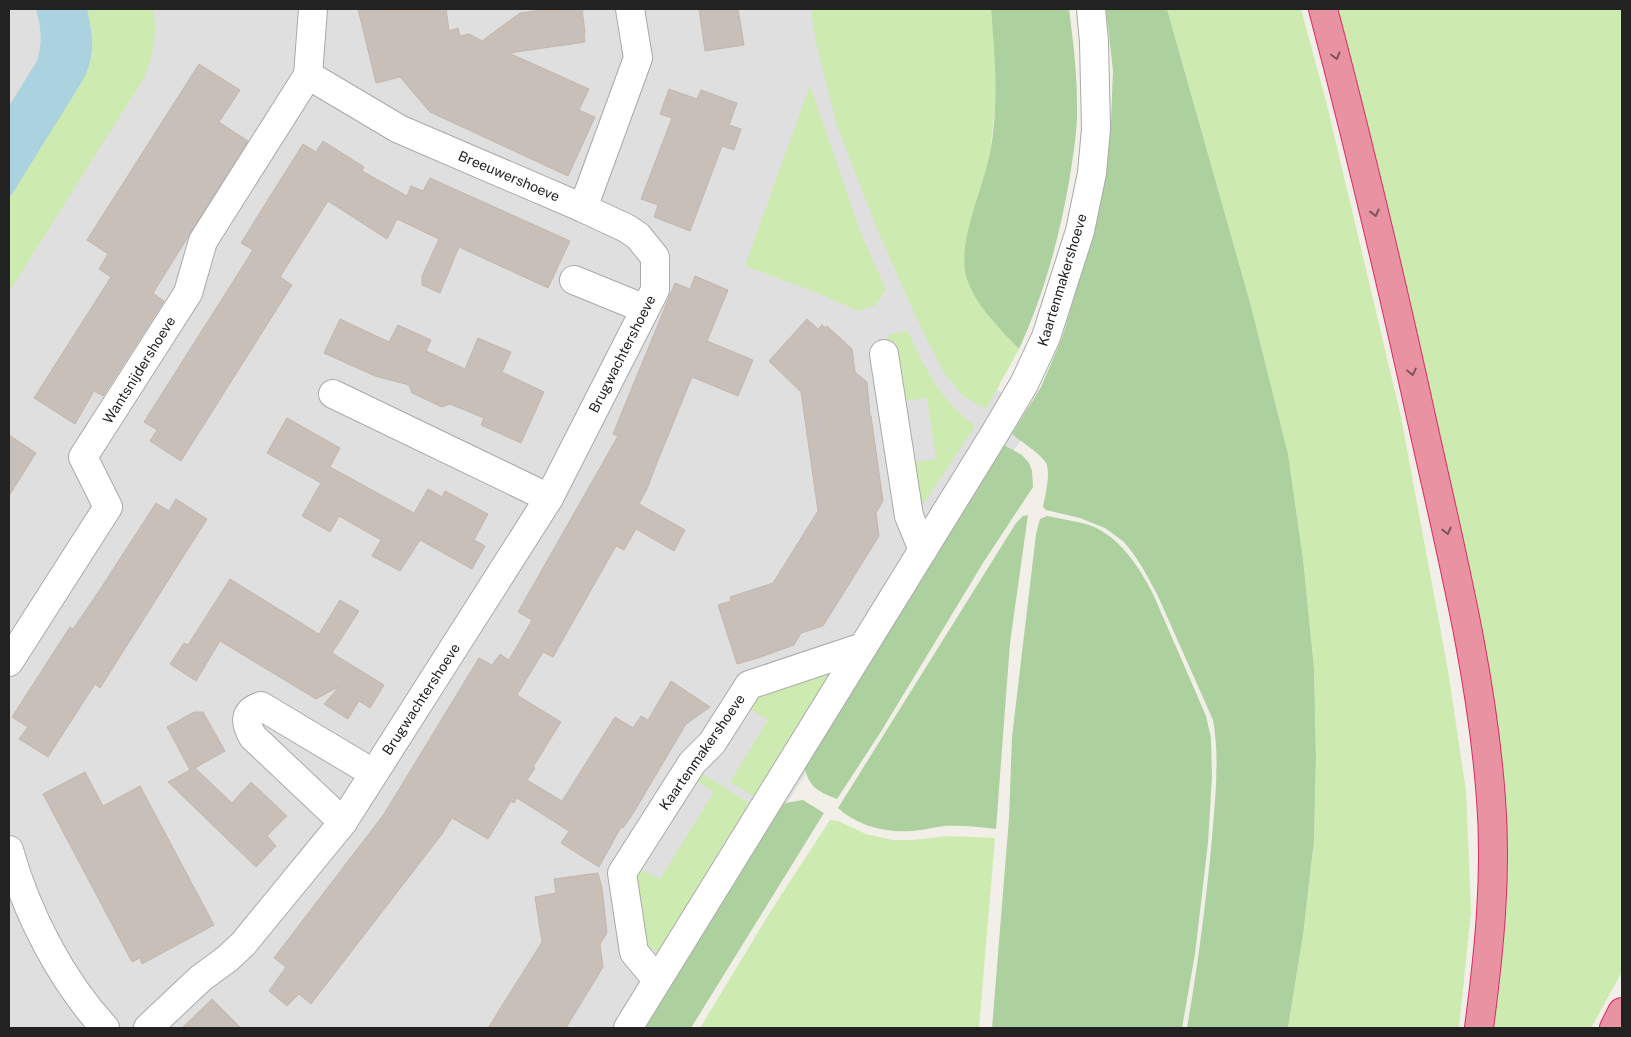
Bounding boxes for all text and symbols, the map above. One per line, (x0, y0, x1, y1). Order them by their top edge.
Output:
one-way arrow (1330, 51, 1340, 59)
street label: Breeuwershoeve (456, 147, 562, 205)
one-way arrow (1369, 209, 1380, 218)
street label: Kaartenmakershoeve (1034, 212, 1090, 348)
street label: Brugwachtershoeve (585, 292, 659, 415)
street label: Wantsnijdershoeve (100, 313, 179, 427)
one-way arrow (1406, 367, 1416, 376)
one-way arrow (1441, 526, 1452, 535)
street label: Brugwachtershoeve (379, 640, 463, 758)
street label: Kaartenmakershoeve (656, 691, 748, 813)

